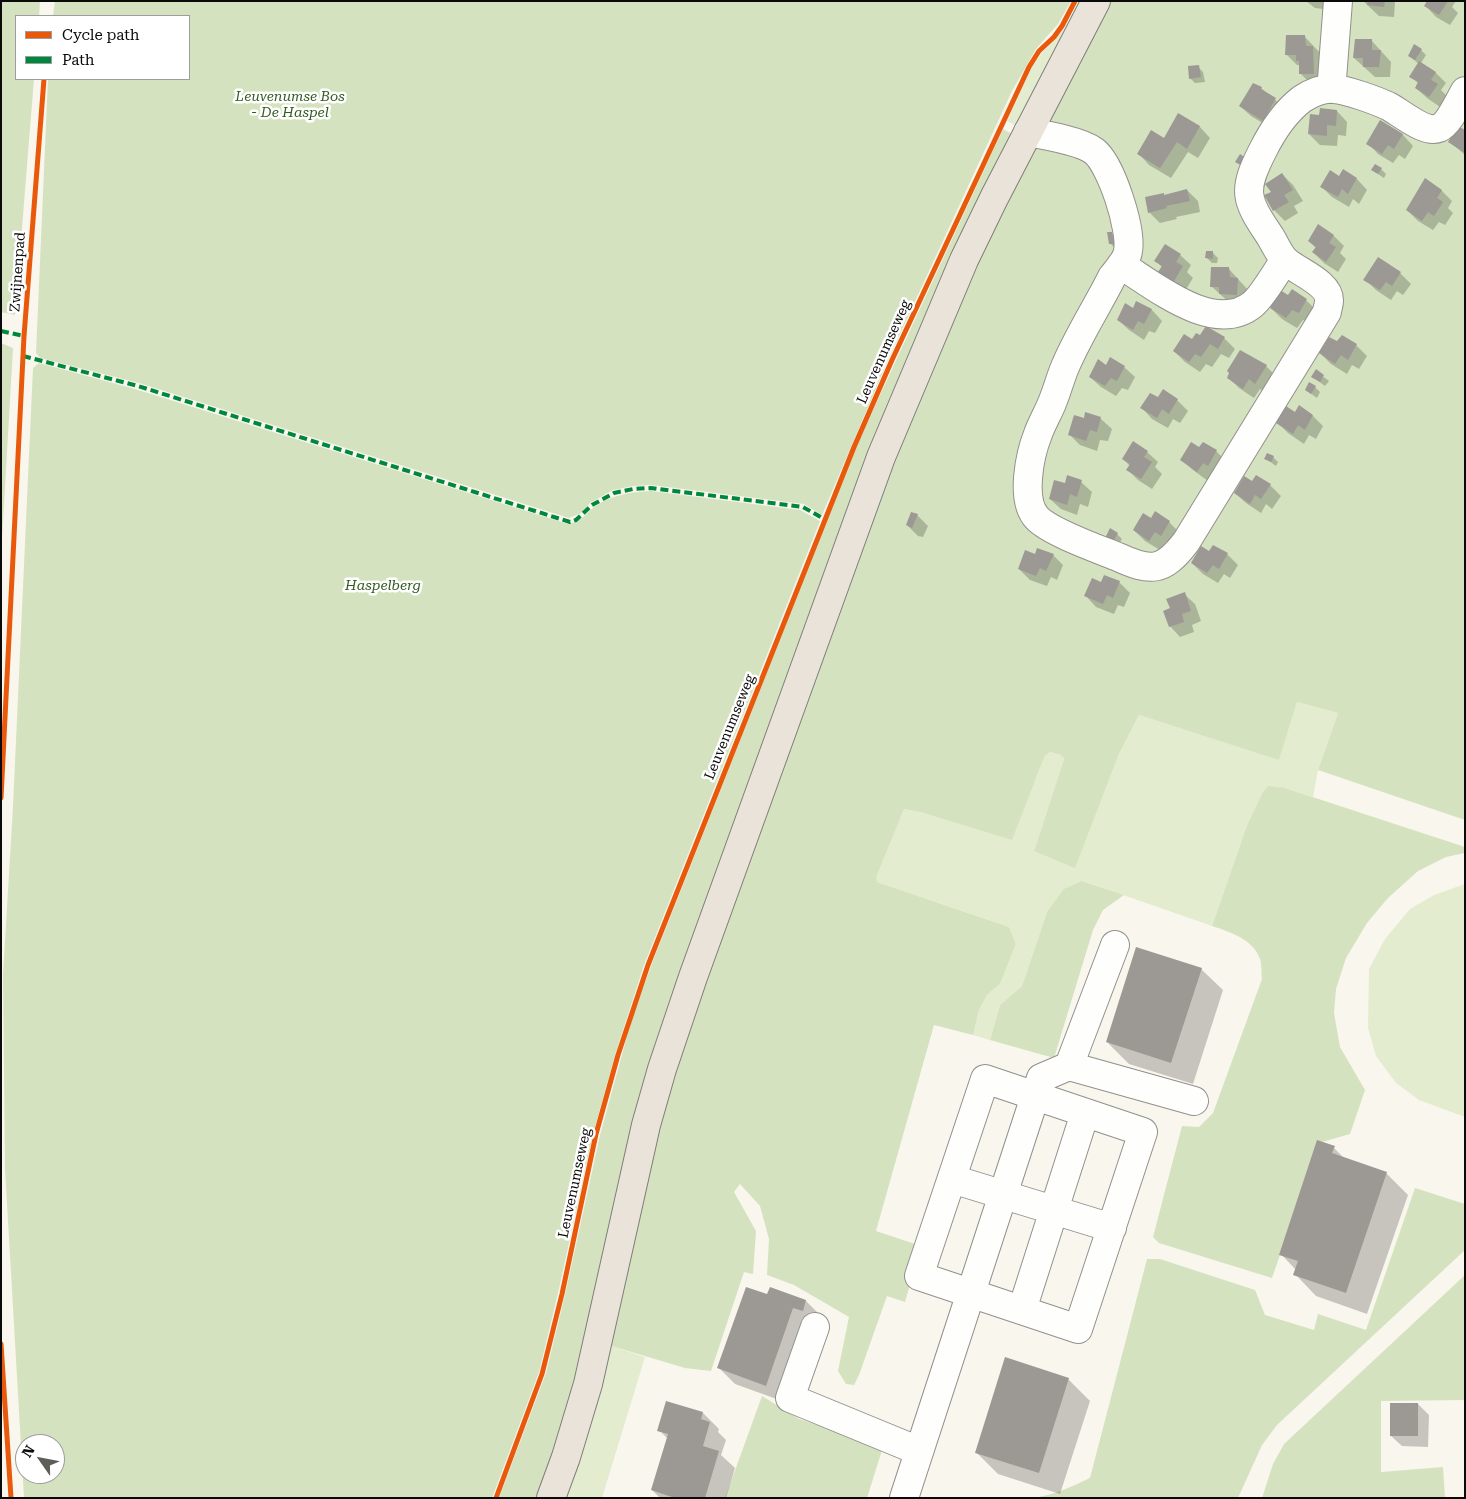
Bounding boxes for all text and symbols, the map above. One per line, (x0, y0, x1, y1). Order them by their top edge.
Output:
legend (15, 15, 190, 80)
text: Cycle path (62, 26, 139, 44)
text: Path (62, 51, 95, 69)
park label: Leuvenumse Bos - De Haspel (235, 89, 345, 121)
street label: Zwijnenpad (7, 231, 29, 313)
street label: Leuvenumseweg (854, 297, 914, 407)
park label: Haspelberg (345, 578, 421, 594)
street label: Leuvenumseweg (701, 672, 759, 782)
street label: Leuvenumseweg (555, 1126, 595, 1240)
north arrow (15, 1434, 65, 1484)
text: N (19, 1442, 38, 1460)

